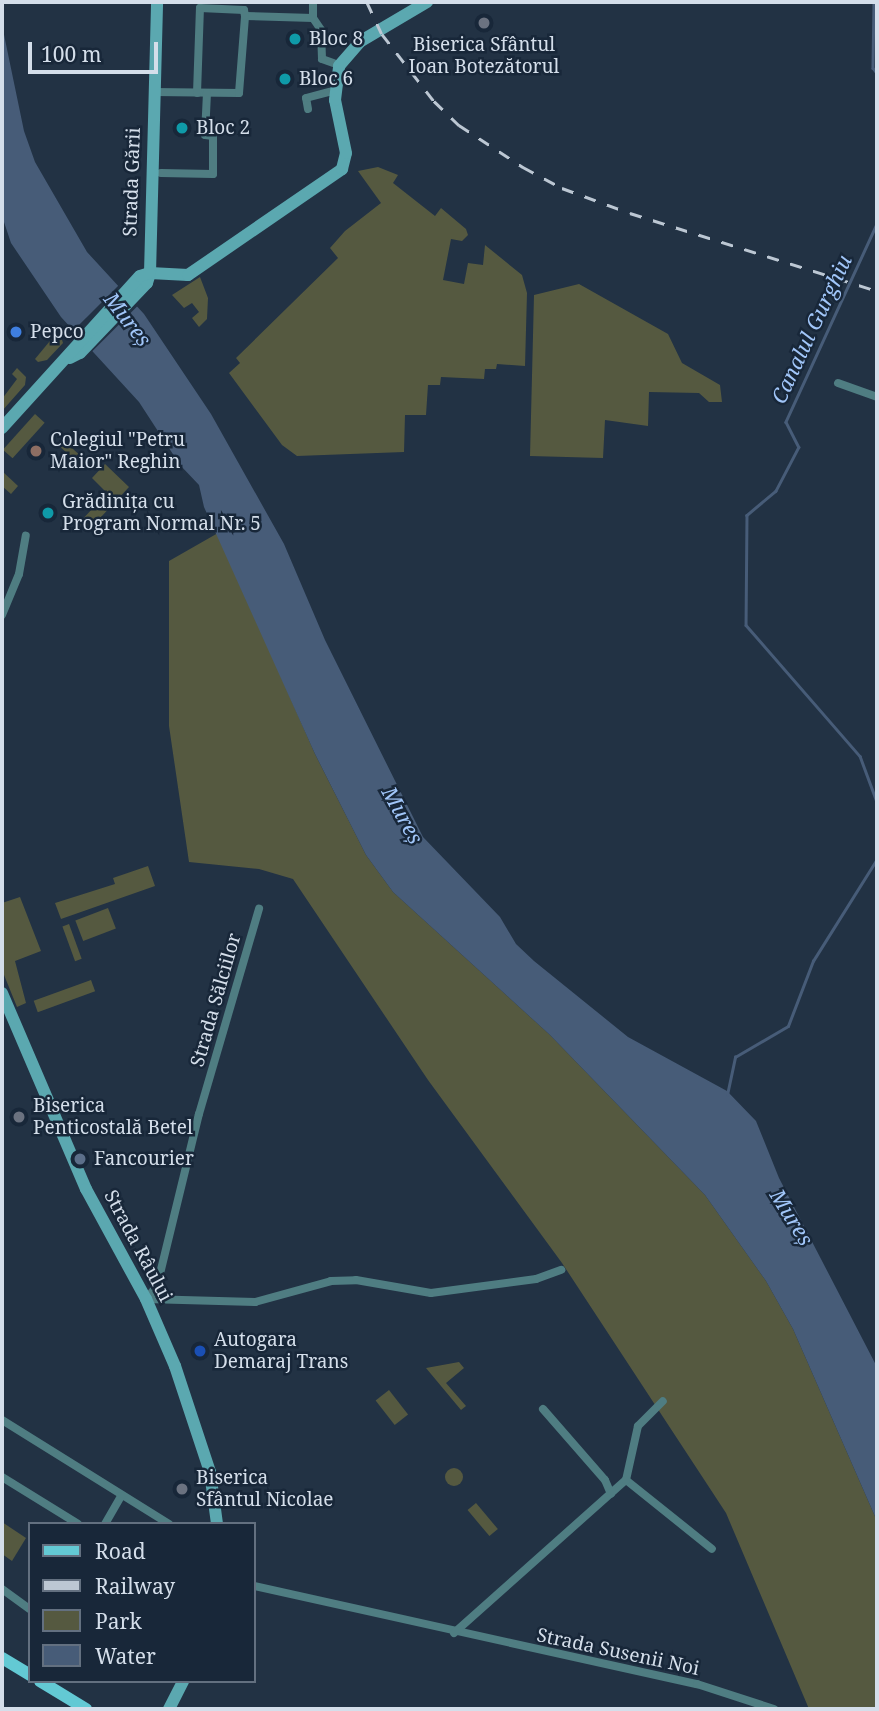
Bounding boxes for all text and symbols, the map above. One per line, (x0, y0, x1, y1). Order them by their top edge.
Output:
marker: Biserica Sfântul Ioan Botezătorul (476, 15, 492, 31)
scale bar (32, 28, 161, 72)
place label: Bloc 8 (309, 28, 363, 50)
marker: Bloc 8 (287, 31, 303, 47)
place label: Biserica Sfântul Ioan Botezătorul (408, 34, 560, 78)
text: 100 m (41, 40, 102, 68)
place label: Bloc 6 (299, 68, 353, 90)
marker: Bloc 6 (277, 71, 293, 87)
place label: Bloc 2 (196, 117, 250, 139)
marker: Bloc 2 (174, 120, 190, 136)
street label: Strada Gării (119, 127, 145, 237)
water label: Canalul Gurghiu (766, 251, 856, 407)
water label: Mureș (99, 287, 157, 351)
place label: Pepco (30, 321, 84, 343)
marker: Pepco (8, 324, 24, 340)
place label: Colegiul "Petru Maior" Reghin (50, 429, 185, 473)
marker: Colegiul "Petru Maior" Reghin (28, 443, 44, 459)
place label: Grădinița cu Program Normal Nr. 5 (62, 491, 261, 535)
marker: Grădinița cu Program Normal Nr. 5 (40, 505, 56, 521)
water label: Mureș (377, 782, 429, 848)
street label: Strada Sălciilor (186, 931, 246, 1069)
place label: Biserica Penticostală Betel (33, 1095, 193, 1139)
marker: Biserica Penticostală Betel (11, 1109, 27, 1125)
place label: Fancourier (94, 1148, 194, 1170)
marker: Fancourier (72, 1151, 88, 1167)
water label: Mureș (765, 1184, 819, 1250)
street label: Strada Râului (99, 1186, 177, 1306)
place label: Autogara Demaraj Trans (214, 1329, 348, 1373)
marker: Autogara Demaraj Trans (192, 1343, 208, 1359)
place label: Biserica Sfântul Nicolae (196, 1467, 334, 1511)
marker: Biserica Sfântul Nicolae (174, 1481, 190, 1497)
legend (28, 1522, 256, 1683)
text: Road (95, 1537, 146, 1565)
text: Railway (95, 1572, 175, 1600)
text: Park (95, 1607, 142, 1635)
street label: Strada Susenii Noi (535, 1624, 701, 1680)
text: Water (95, 1642, 156, 1670)

